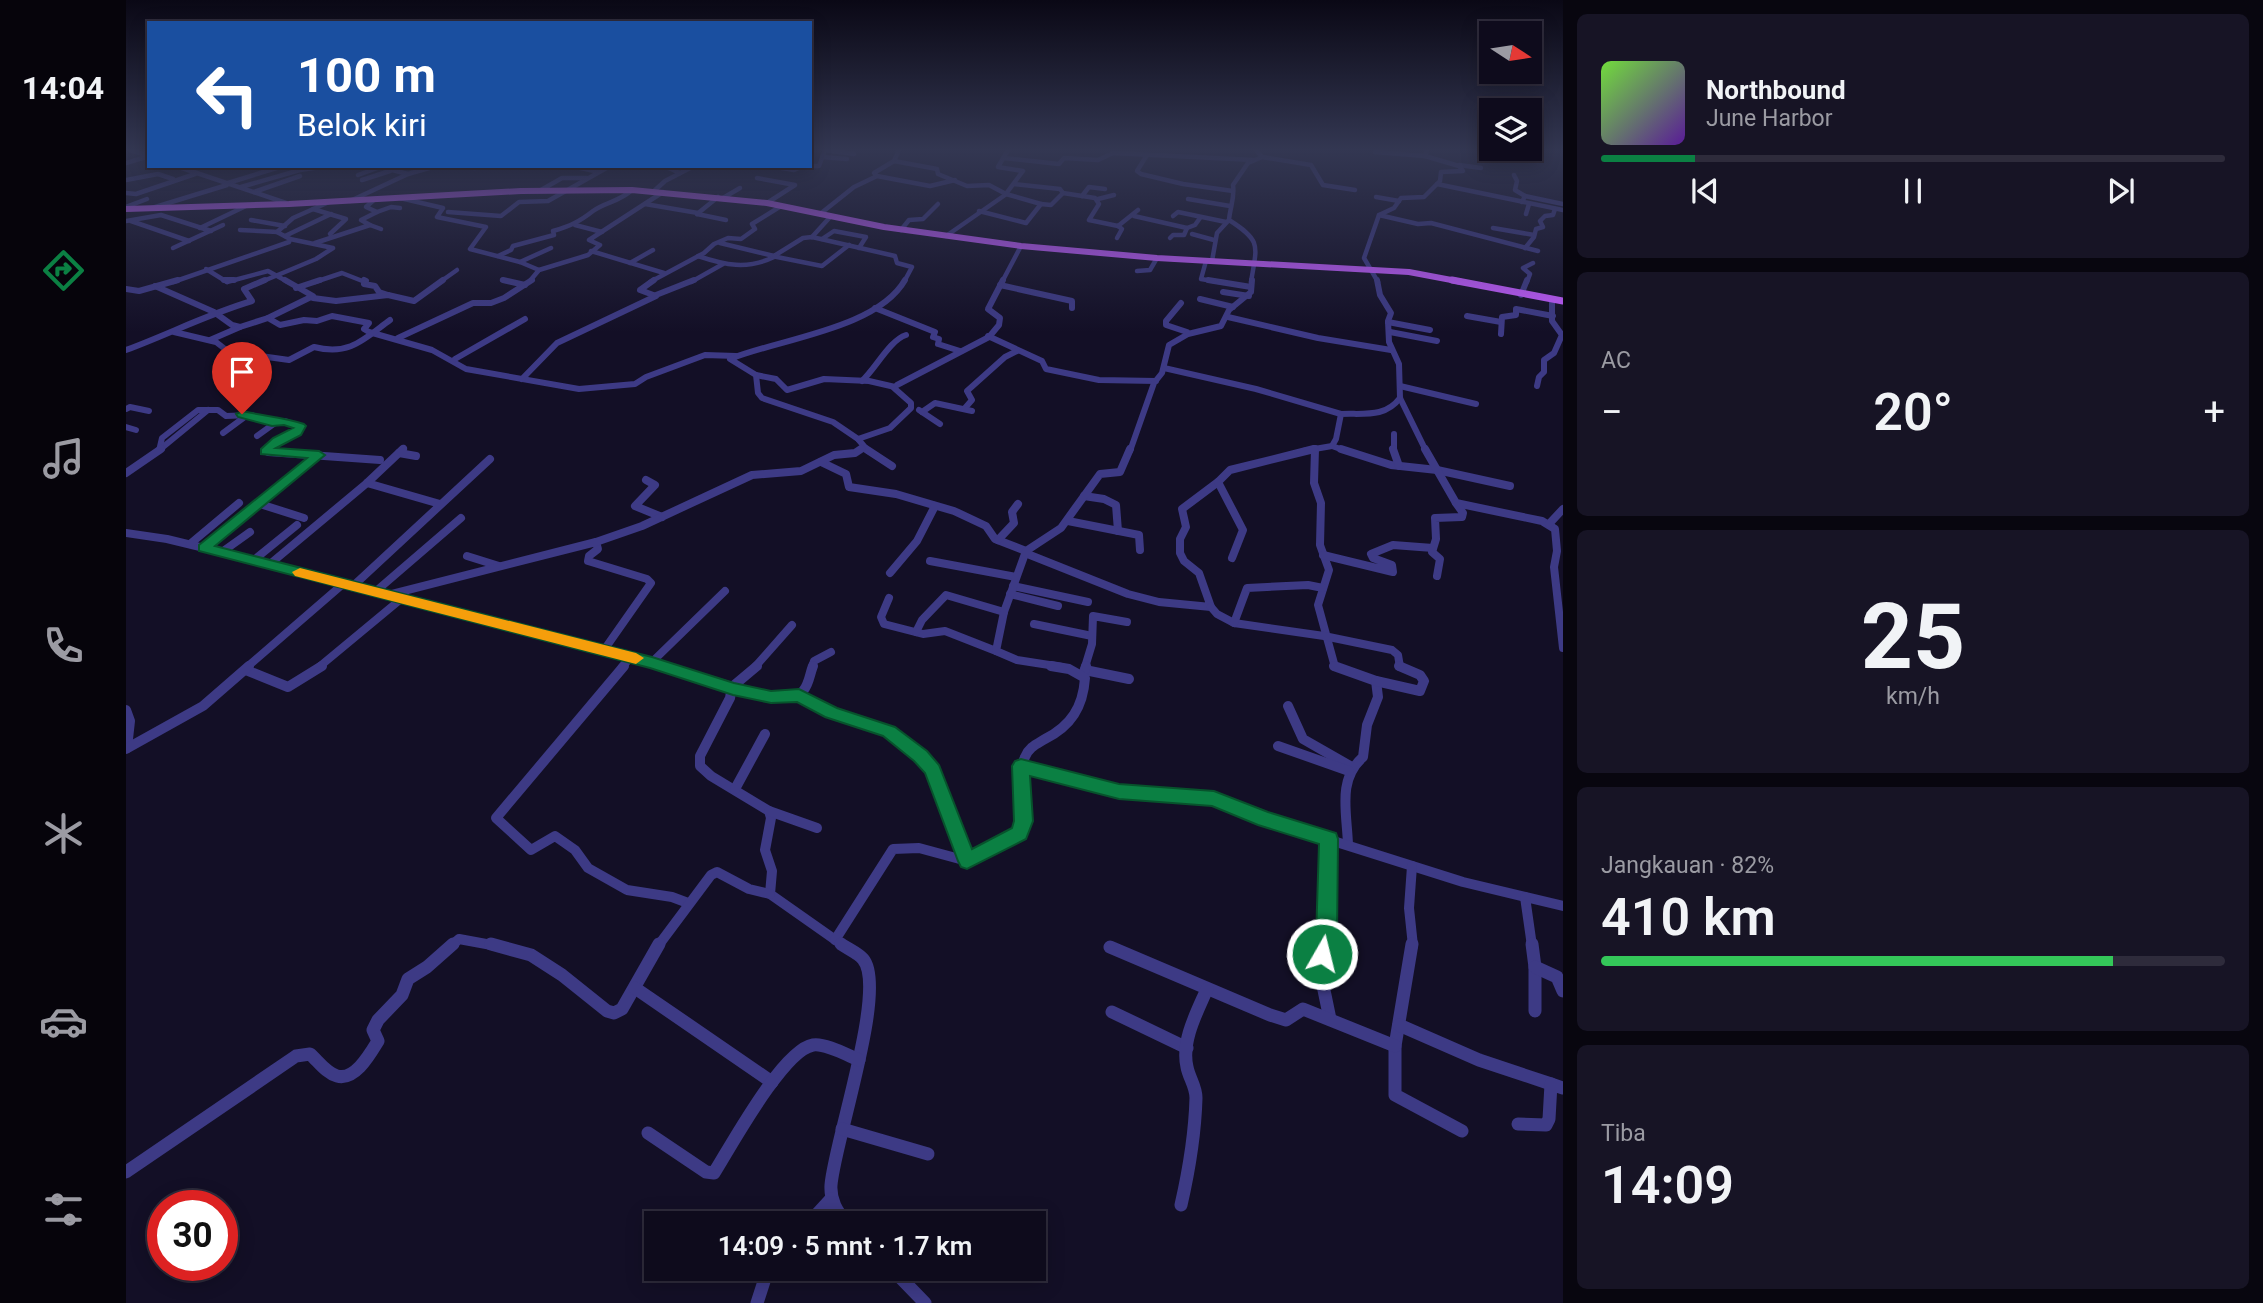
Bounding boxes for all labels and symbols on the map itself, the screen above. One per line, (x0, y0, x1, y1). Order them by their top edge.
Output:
north arrow (1479, 21, 1542, 84)
pin (212, 342, 272, 414)
position arrow (1285, 917, 1359, 991)
speed limit sign: 30 (147, 1190, 238, 1281)

